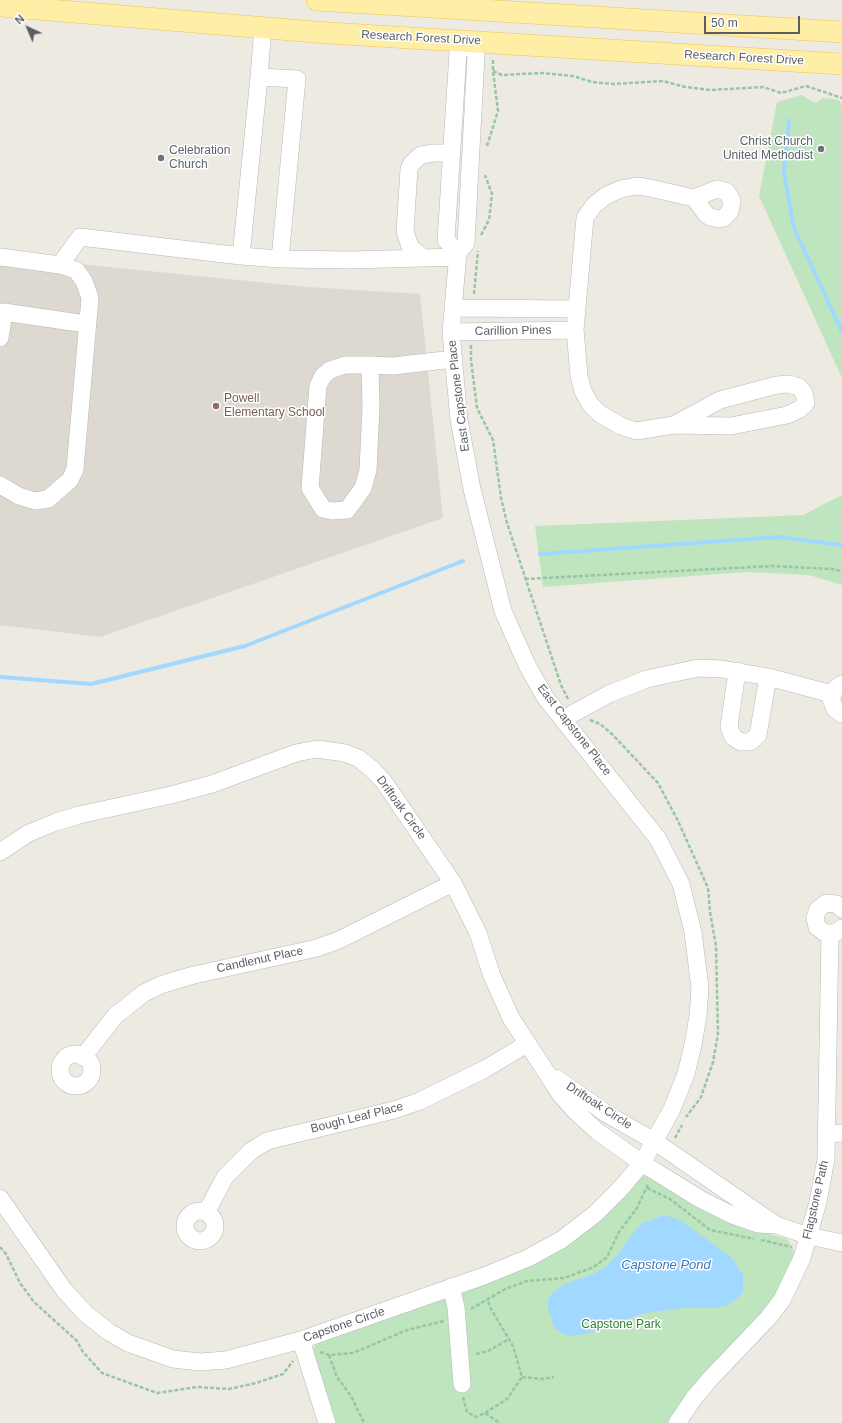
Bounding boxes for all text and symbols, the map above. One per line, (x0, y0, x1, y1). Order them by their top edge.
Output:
north arrow (8, 8, 48, 48)
scale bar (706, 8, 802, 34)
text: N (13, 12, 27, 26)
text: 50 m (711, 16, 738, 30)
street label: Research Forest Drive (361, 28, 481, 48)
street label: Research Forest Drive (684, 48, 804, 68)
place label: Christ Church United Methodist (723, 135, 813, 163)
place label: Celebration Church (169, 144, 230, 172)
marker: Christ Church United Methodist (816, 144, 826, 154)
marker: Celebration Church (156, 153, 166, 163)
street label: Carillion Pines (475, 323, 551, 339)
street label: East Capstone Place (445, 340, 473, 452)
place label: Powell Elementary School (224, 392, 325, 420)
marker: Powell Elementary School (211, 401, 221, 411)
street label: East Capstone Place (534, 681, 614, 779)
street label: Driftoak Circle (373, 773, 429, 843)
street label: Candlenut Place (215, 944, 305, 976)
street label: Driftoak Circle (563, 1079, 635, 1133)
street label: Bough Leaf Place (309, 1100, 405, 1136)
street label: Flagstone Path (800, 1159, 832, 1241)
water label: Capstone Pond (621, 1257, 711, 1273)
street label: Capstone Circle (301, 1304, 387, 1346)
park label: Capstone Park (581, 1318, 661, 1332)

